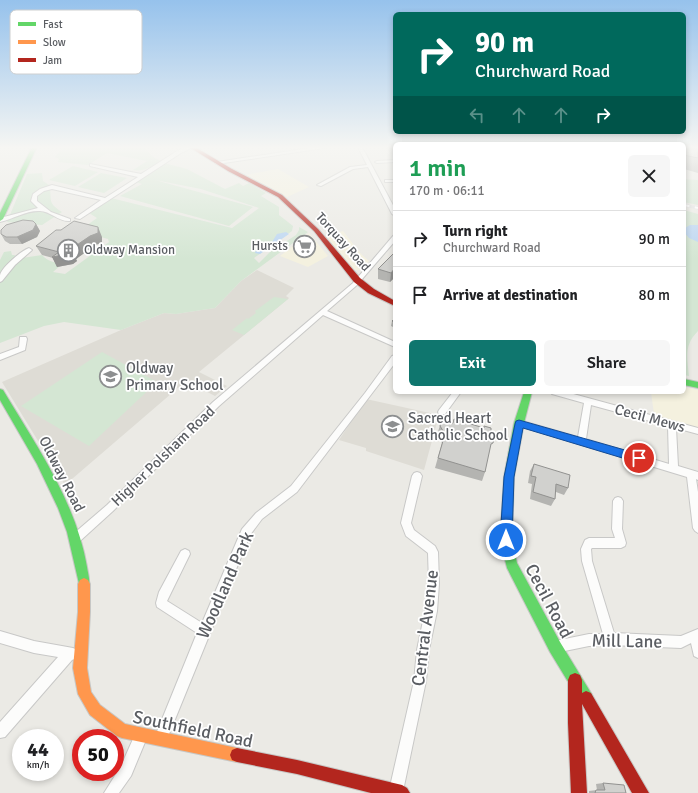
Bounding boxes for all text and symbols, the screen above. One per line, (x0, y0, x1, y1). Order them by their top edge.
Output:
legend (10, 10, 142, 74)
text: Fast (43, 18, 63, 31)
text: 90 m (475, 26, 534, 60)
icon: right (409, 28, 461, 80)
text: Slow (43, 36, 66, 49)
text: Jam (43, 54, 62, 67)
text: Churchward Road (475, 60, 610, 82)
icon: left (466, 104, 488, 126)
icon: ahead (508, 104, 530, 126)
icon: ahead (550, 104, 572, 126)
icon: right (592, 104, 614, 126)
text: 1 min (409, 153, 466, 183)
button: close (628, 155, 670, 197)
text: 170 m · 06:11 (409, 183, 485, 199)
street label: Torquay Road (312, 209, 374, 275)
text: Turn right (443, 222, 508, 240)
icon: right (409, 228, 431, 250)
text: 90 m (639, 230, 670, 248)
supermarket icon: Hursts (291, 233, 317, 259)
building icon: Oldway Mansion (55, 237, 81, 263)
place label: Hursts (251, 238, 288, 254)
text: Churchward Road (443, 240, 541, 256)
place label: Oldway Mansion (84, 242, 175, 258)
icon: arrive (409, 284, 431, 306)
text: Arrive at destination (443, 286, 578, 304)
text: 80 m (639, 286, 670, 304)
button: Exit (409, 340, 536, 386)
button: Share (544, 340, 670, 386)
place label: Oldway Primary School (126, 359, 223, 394)
school or university icon: Oldway Primary School (97, 364, 123, 390)
street label: Cecil Mews (613, 400, 688, 436)
street label: Higher Polsham Road (108, 402, 218, 510)
place label: Sacred Heart Catholic School (408, 409, 508, 444)
school or university icon: Sacred Heart Catholic School (379, 414, 405, 440)
street label: Oldway Road (35, 433, 89, 515)
pin (622, 441, 656, 475)
icon: arrive (628, 447, 650, 469)
position arrow (485, 519, 527, 561)
street label: Woodland Park (192, 528, 258, 642)
street label: Cecil Road (520, 560, 578, 642)
street label: Central Avenue (407, 569, 443, 687)
street label: Mill Lane (591, 629, 663, 653)
street label: Southfield Road (131, 706, 255, 752)
speed limit sign: 50 (72, 729, 124, 781)
text: 44 (27, 737, 49, 762)
text: km/h (27, 759, 49, 771)

